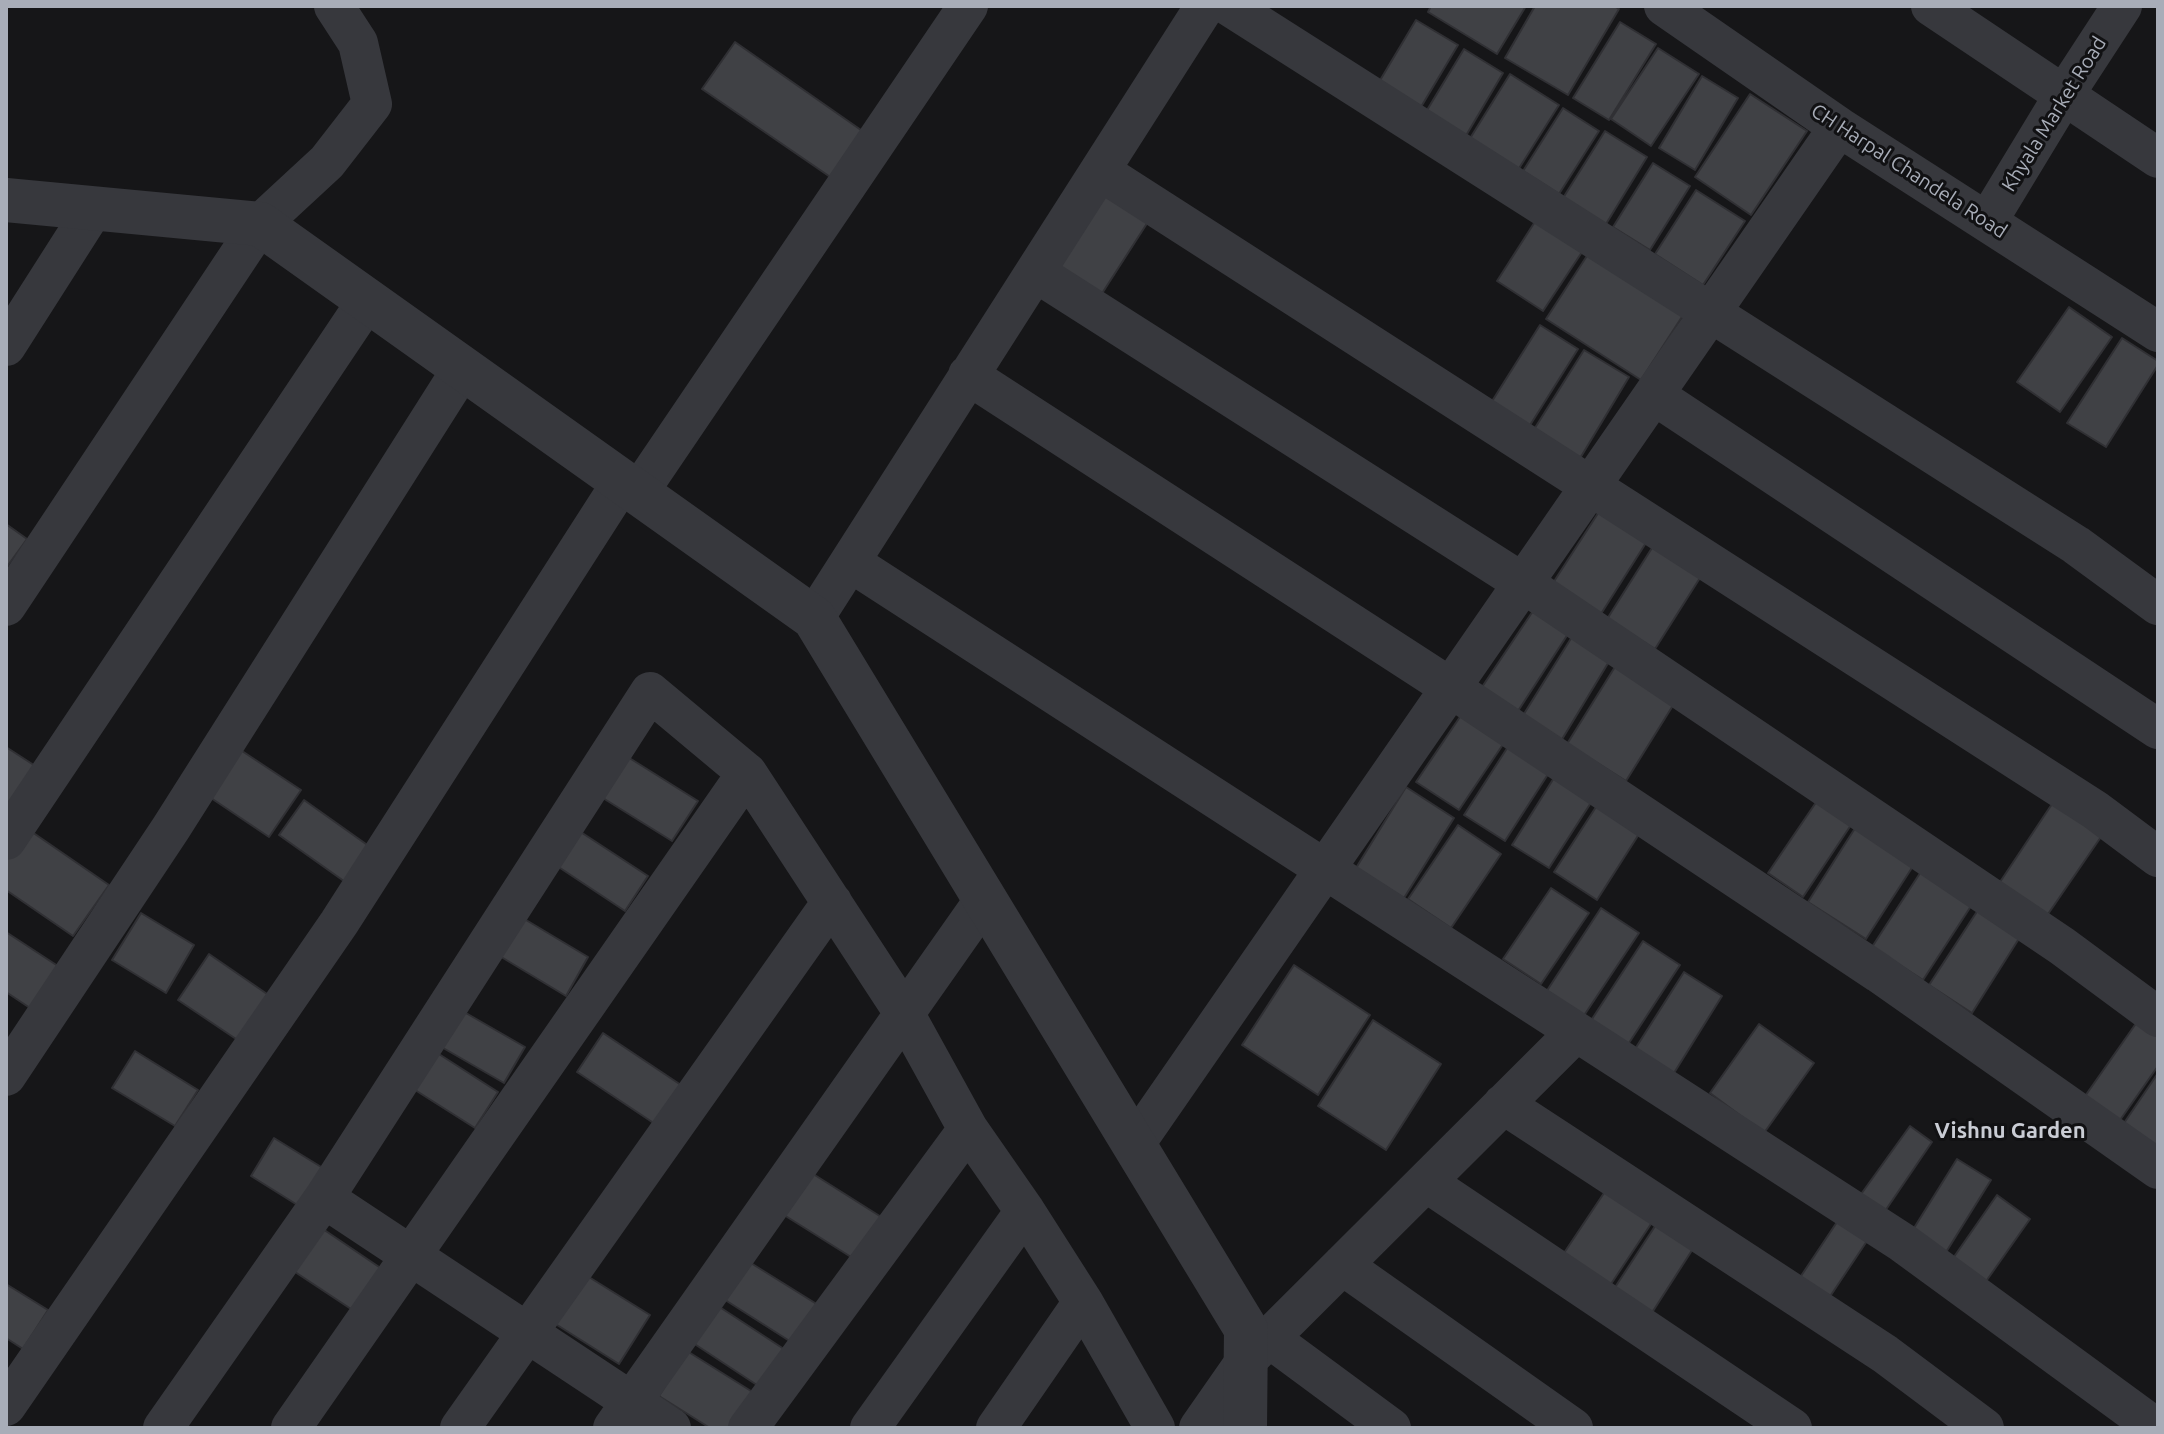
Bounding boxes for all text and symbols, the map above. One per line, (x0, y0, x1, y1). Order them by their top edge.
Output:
street label: Khyala Market Road (1997, 32, 2111, 196)
street label: CH Harpal Chandela Road (1807, 99, 2011, 243)
district label: Vishnu Garden (1934, 1118, 2086, 1144)

